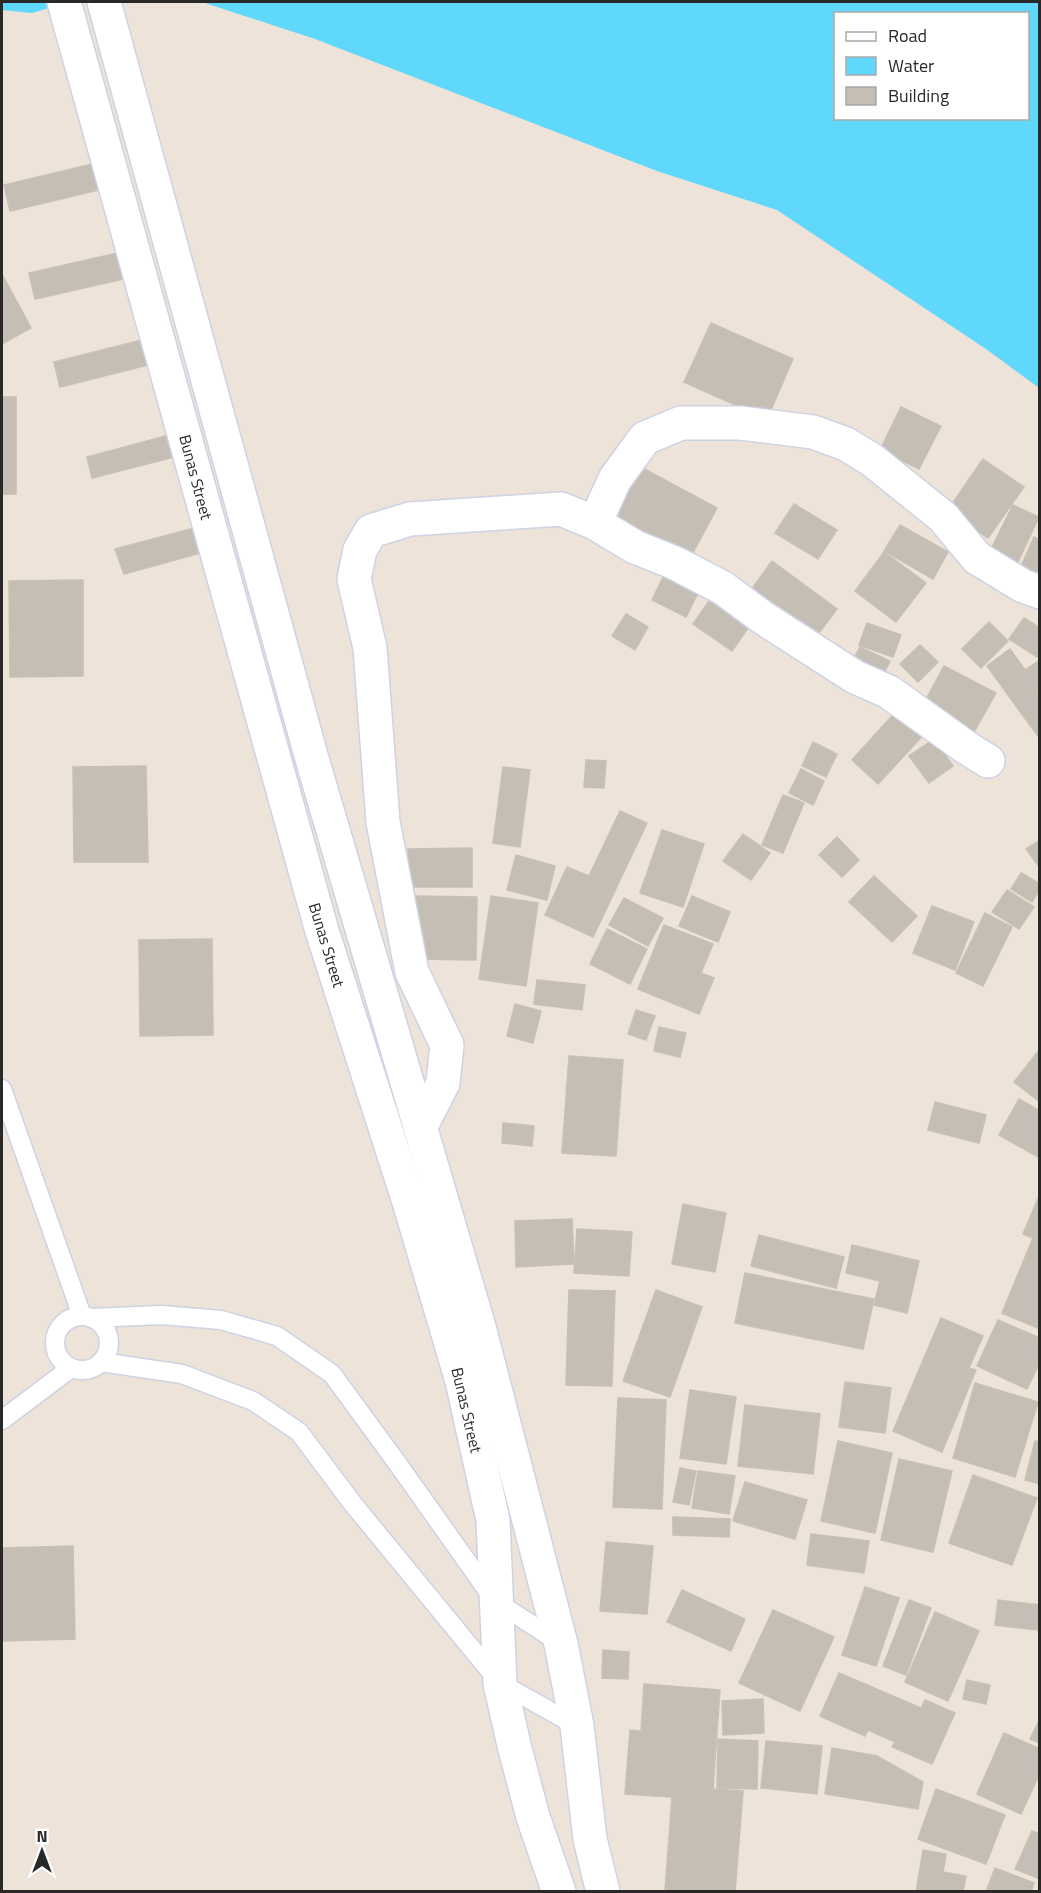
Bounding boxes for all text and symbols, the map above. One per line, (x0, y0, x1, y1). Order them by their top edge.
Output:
legend (834, 12, 1029, 120)
text: Road (888, 22, 927, 49)
text: Water (888, 52, 934, 79)
text: Building (888, 82, 949, 109)
street label: Bunas Street (173, 432, 219, 523)
street label: Bunas Street (303, 900, 351, 991)
street label: Bunas Street (446, 1365, 489, 1456)
north arrow (12, 1821, 72, 1881)
text: N (36, 1824, 48, 1848)

